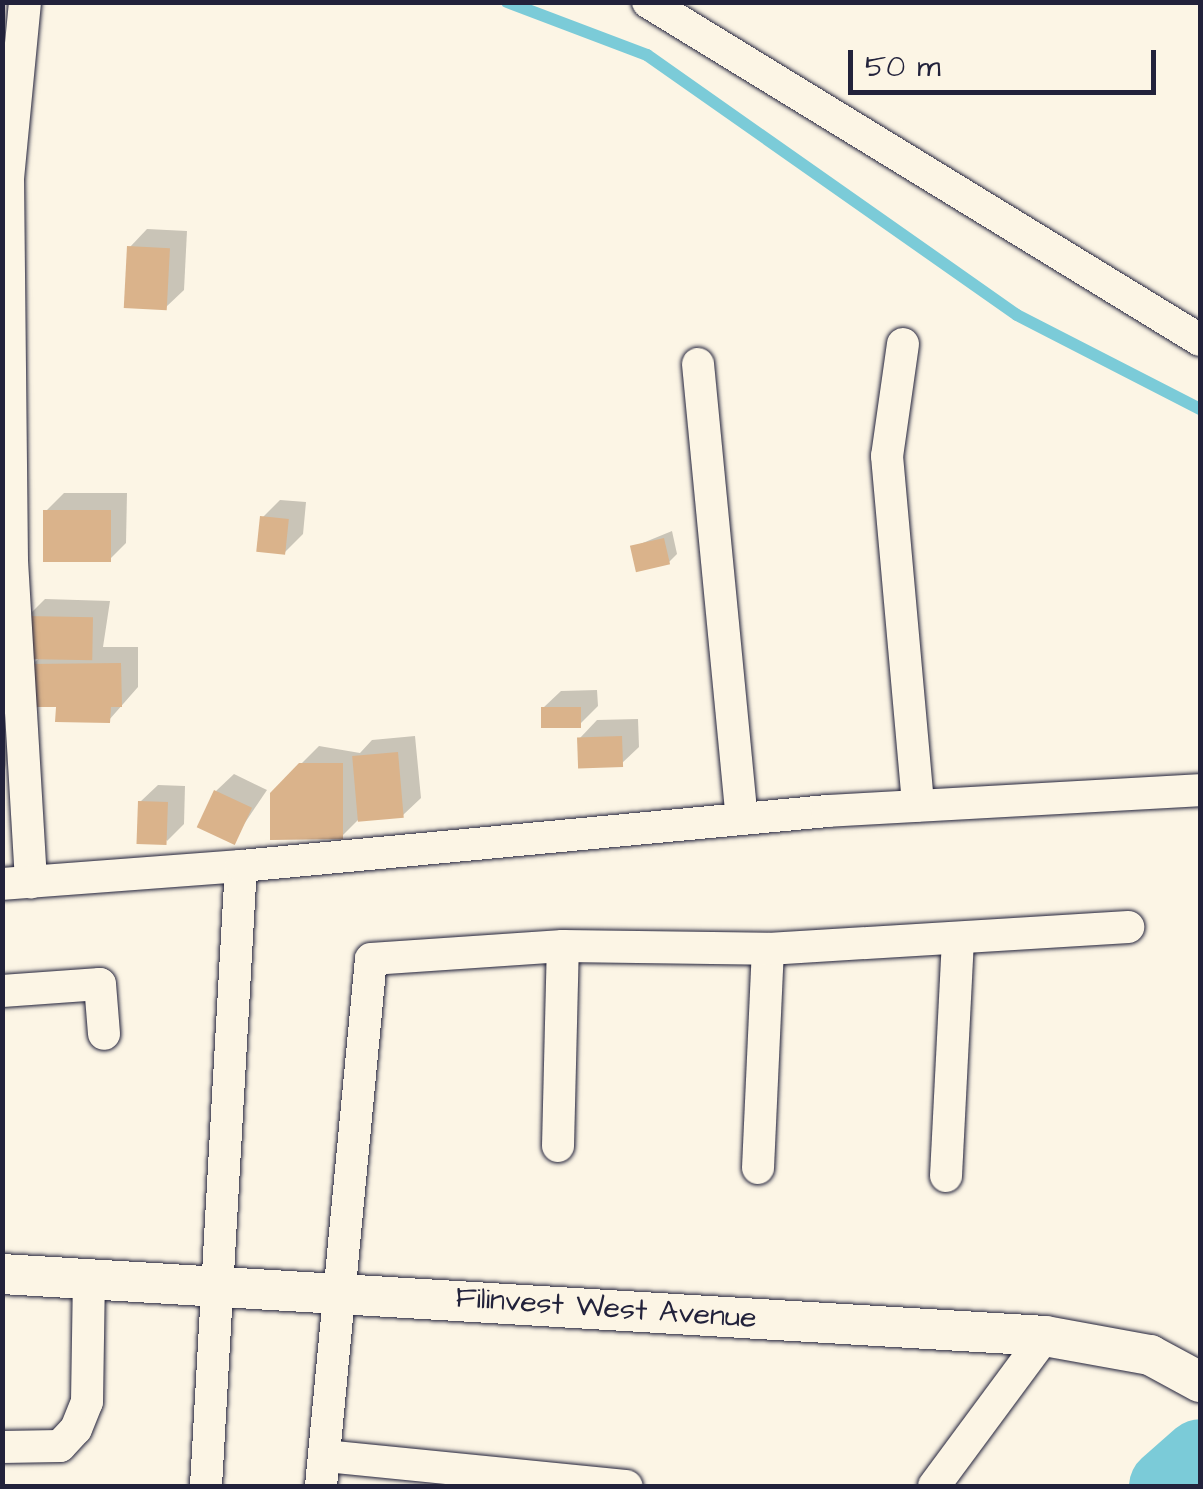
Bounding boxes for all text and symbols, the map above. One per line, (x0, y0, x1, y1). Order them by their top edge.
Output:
scale bar (853, 30, 1160, 92)
text: 50 m (865, 46, 941, 88)
street label: Filinvest West Avenue (454, 1280, 758, 1336)

